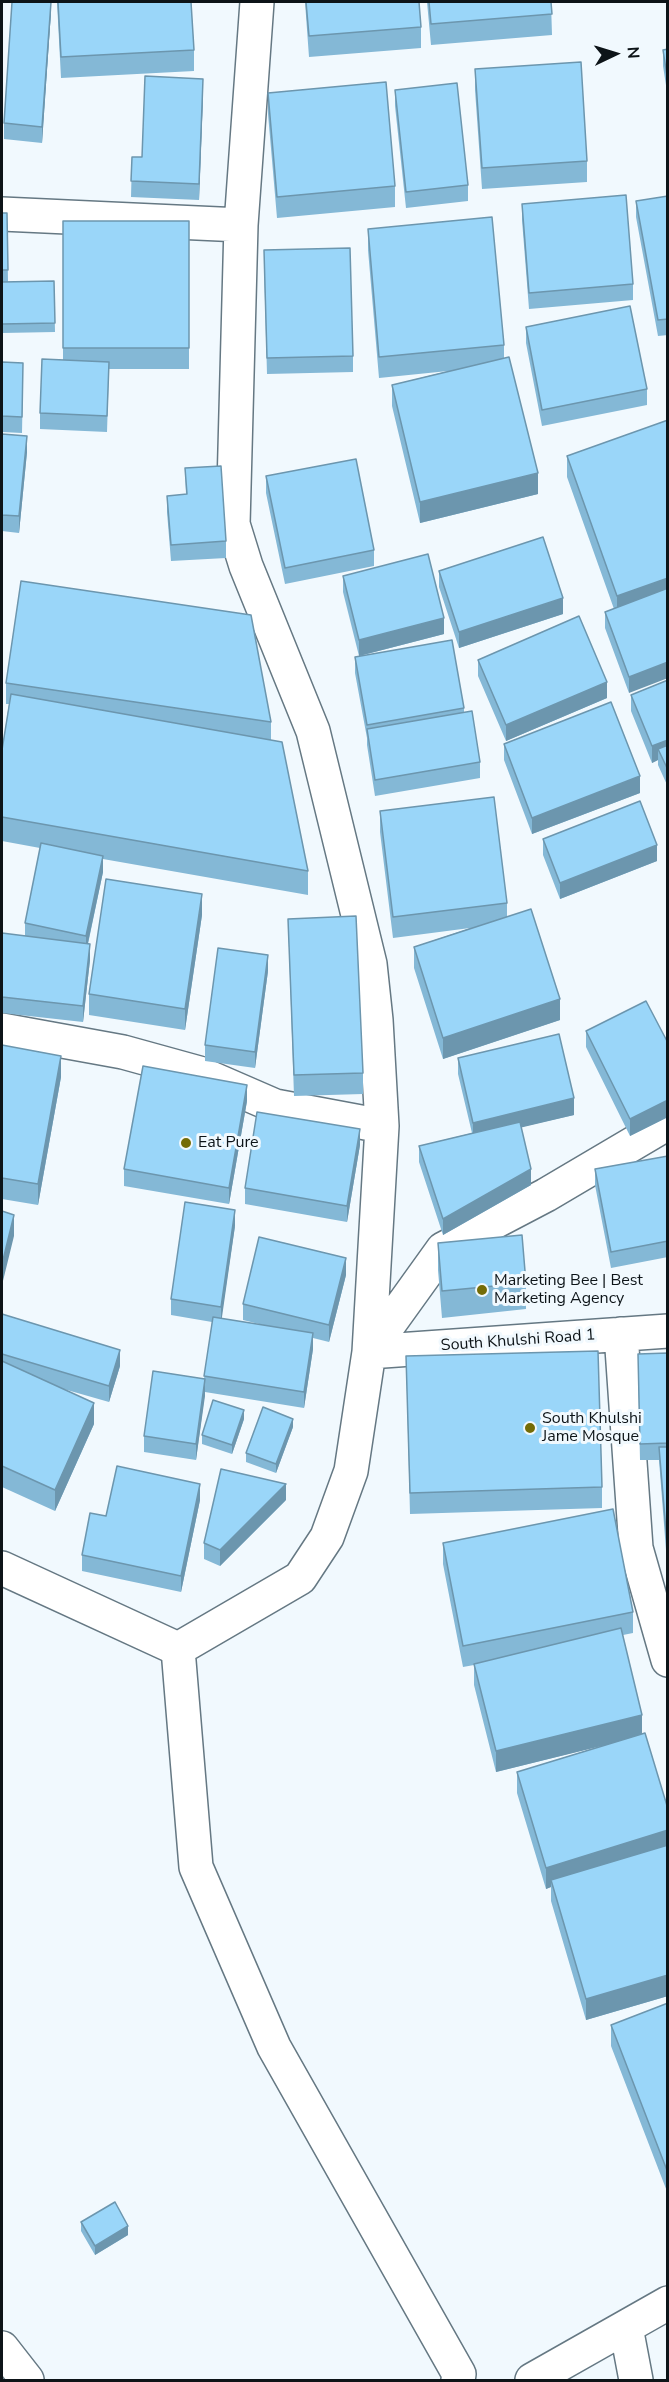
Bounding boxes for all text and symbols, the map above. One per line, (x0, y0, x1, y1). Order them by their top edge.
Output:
north arrow (585, 24, 645, 84)
text: N (622, 46, 644, 59)
place label: Eat Pure (198, 1133, 259, 1153)
marker: Eat Pure (179, 1136, 193, 1150)
place label: Marketing Bee | Best Marketing Agency (494, 1271, 643, 1309)
marker: Marketing Bee | Best Marketing Agency (475, 1283, 489, 1297)
street label: South Khulshi Road 1 (440, 1326, 596, 1356)
place label: South Khulshi Jame Mosque (542, 1409, 642, 1447)
marker: South Khulshi Jame Mosque (523, 1421, 537, 1435)

